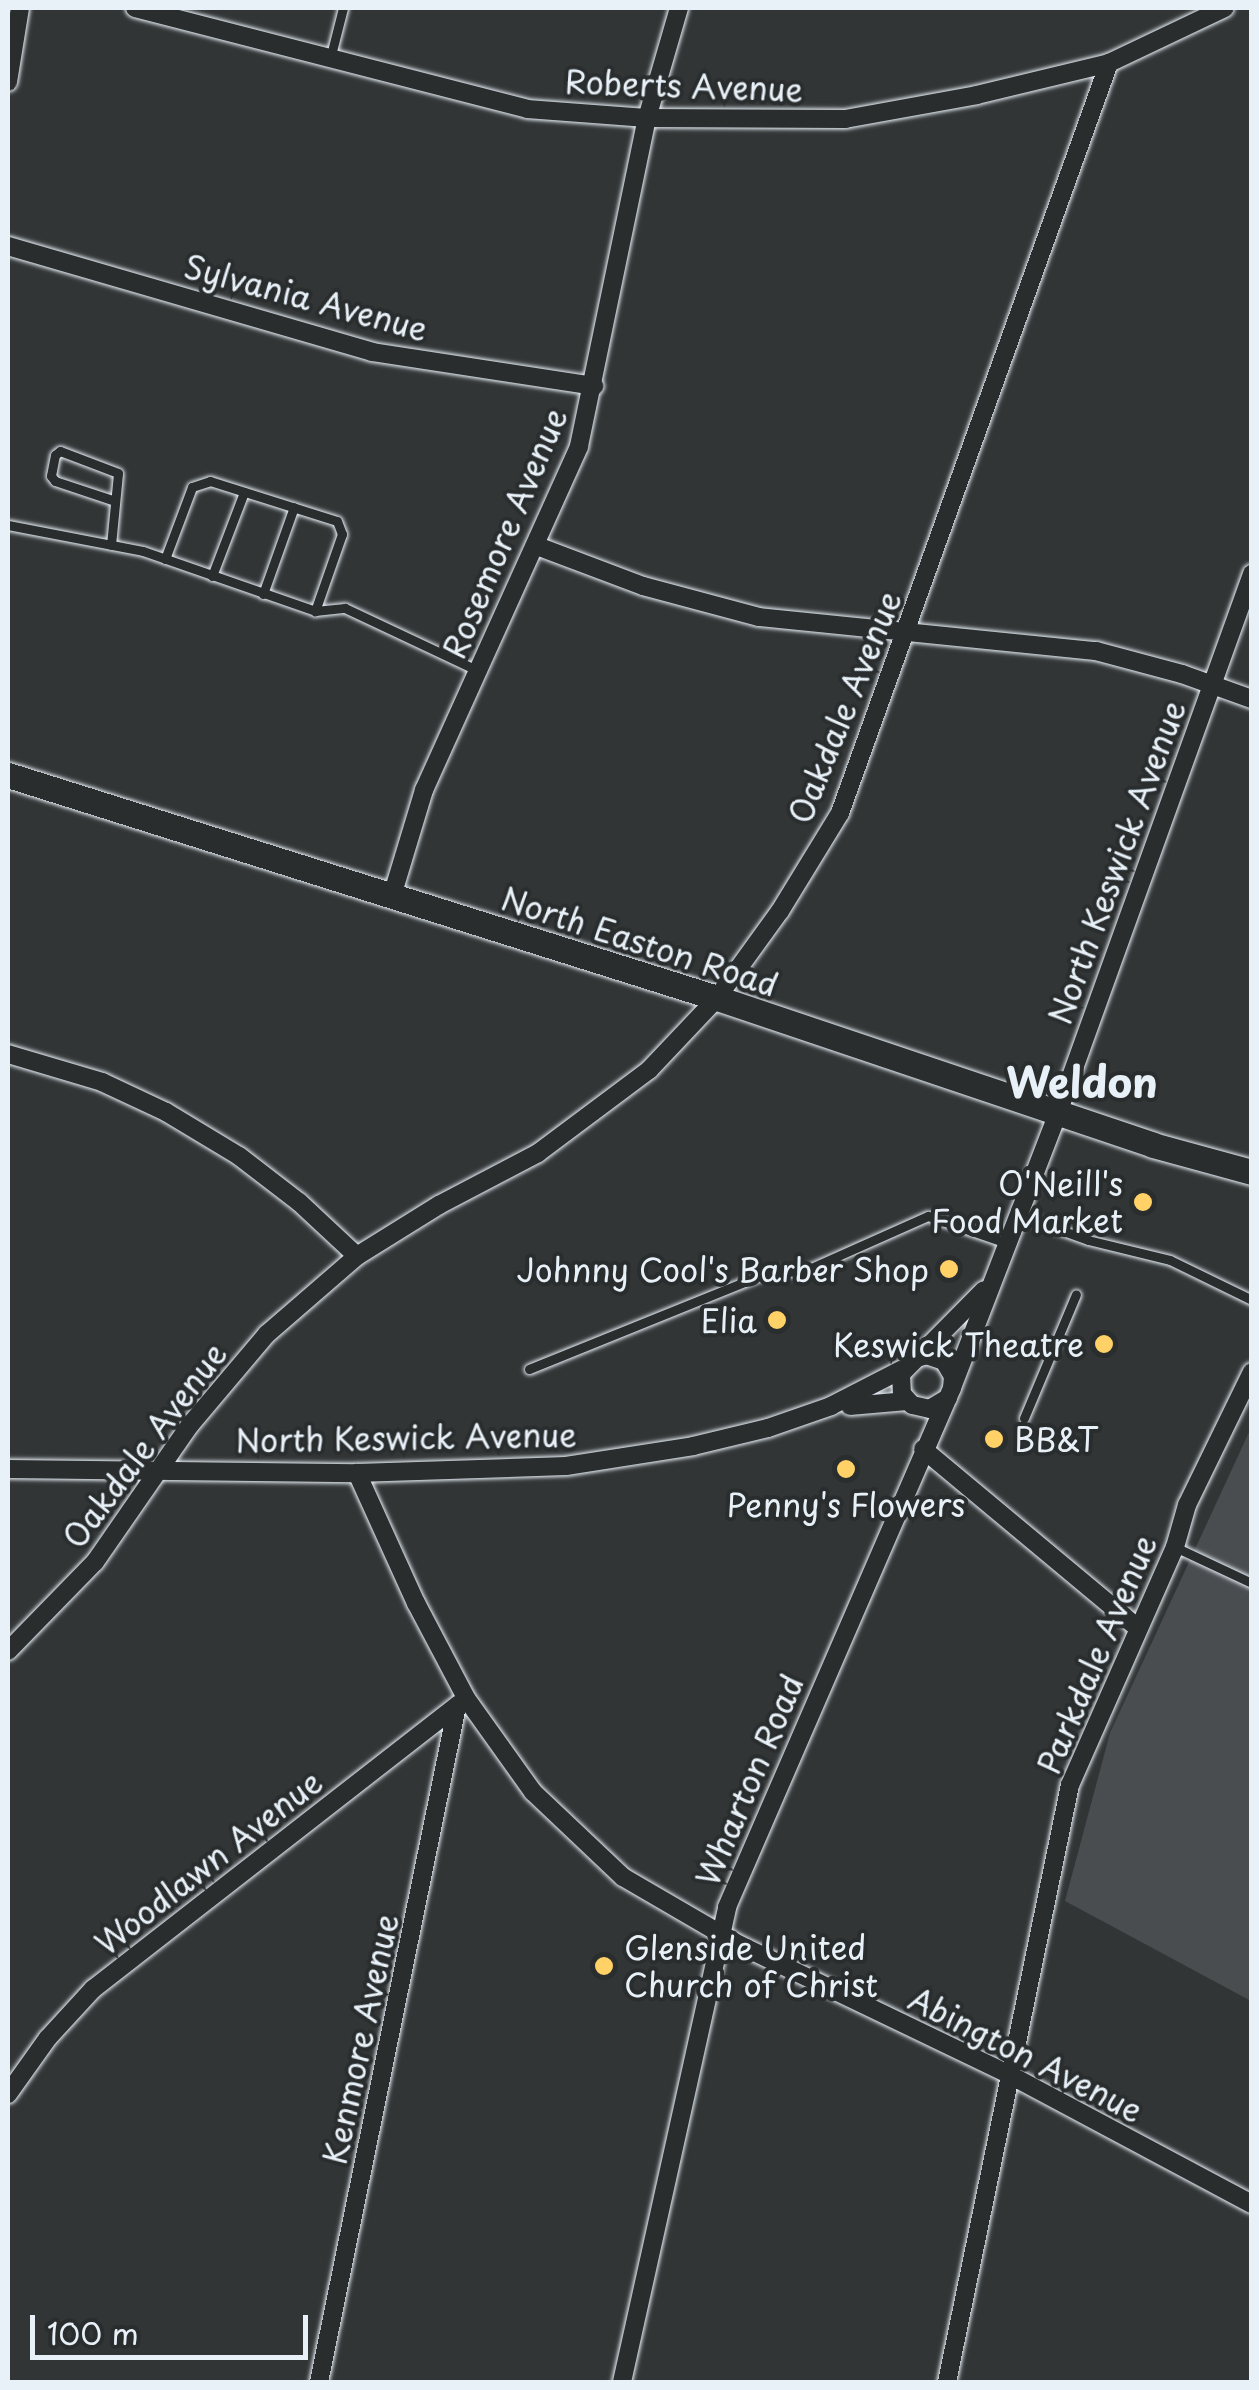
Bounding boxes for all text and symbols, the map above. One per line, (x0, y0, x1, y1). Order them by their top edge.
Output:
street label: Roberts Avenue (565, 62, 803, 108)
street label: Sylvania Avenue (180, 246, 432, 348)
street label: Rosemore Avenue (434, 402, 574, 664)
street label: Oakdale Avenue (780, 585, 908, 829)
street label: North Keswick Avenue (1040, 695, 1192, 1029)
street label: North Easton Road (496, 878, 784, 1004)
district label: Weldon (1006, 1056, 1158, 1106)
place label: O'Neill's Food Market (928, 1165, 1123, 1240)
marker: O'Neill's Food Market (1132, 1191, 1154, 1213)
place label: Johnny Cool's Barber Shop (513, 1250, 929, 1288)
marker: Johnny Cool's Barber Shop (938, 1258, 960, 1280)
place label: Elia (701, 1301, 757, 1339)
marker: Elia (766, 1309, 788, 1331)
place label: Keswick Theatre (830, 1325, 1084, 1363)
marker: Keswick Theatre (1093, 1333, 1115, 1355)
street label: Oakdale Avenue (54, 1334, 234, 1556)
street label: North Keswick Avenue (235, 1415, 577, 1459)
place label: BB&T (1014, 1420, 1099, 1458)
marker: BB&T (983, 1428, 1005, 1450)
marker: Penny's Flowers (835, 1458, 857, 1480)
place label: Penny's Flowers (726, 1485, 966, 1523)
street label: Parkdale Avenue (1028, 1528, 1164, 1780)
street label: Wharton Road (687, 1669, 811, 1891)
street label: Woodlawn Avenue (87, 1762, 329, 1962)
street label: Kenmore Avenue (315, 1910, 405, 2168)
place label: Glenside United Church of Christ (624, 1929, 878, 2004)
marker: Glenside United Church of Christ (593, 1955, 615, 1977)
street label: Abington Avenue (903, 1979, 1149, 2129)
scale bar (35, 2295, 312, 2357)
text: 100 m (47, 2310, 139, 2355)

